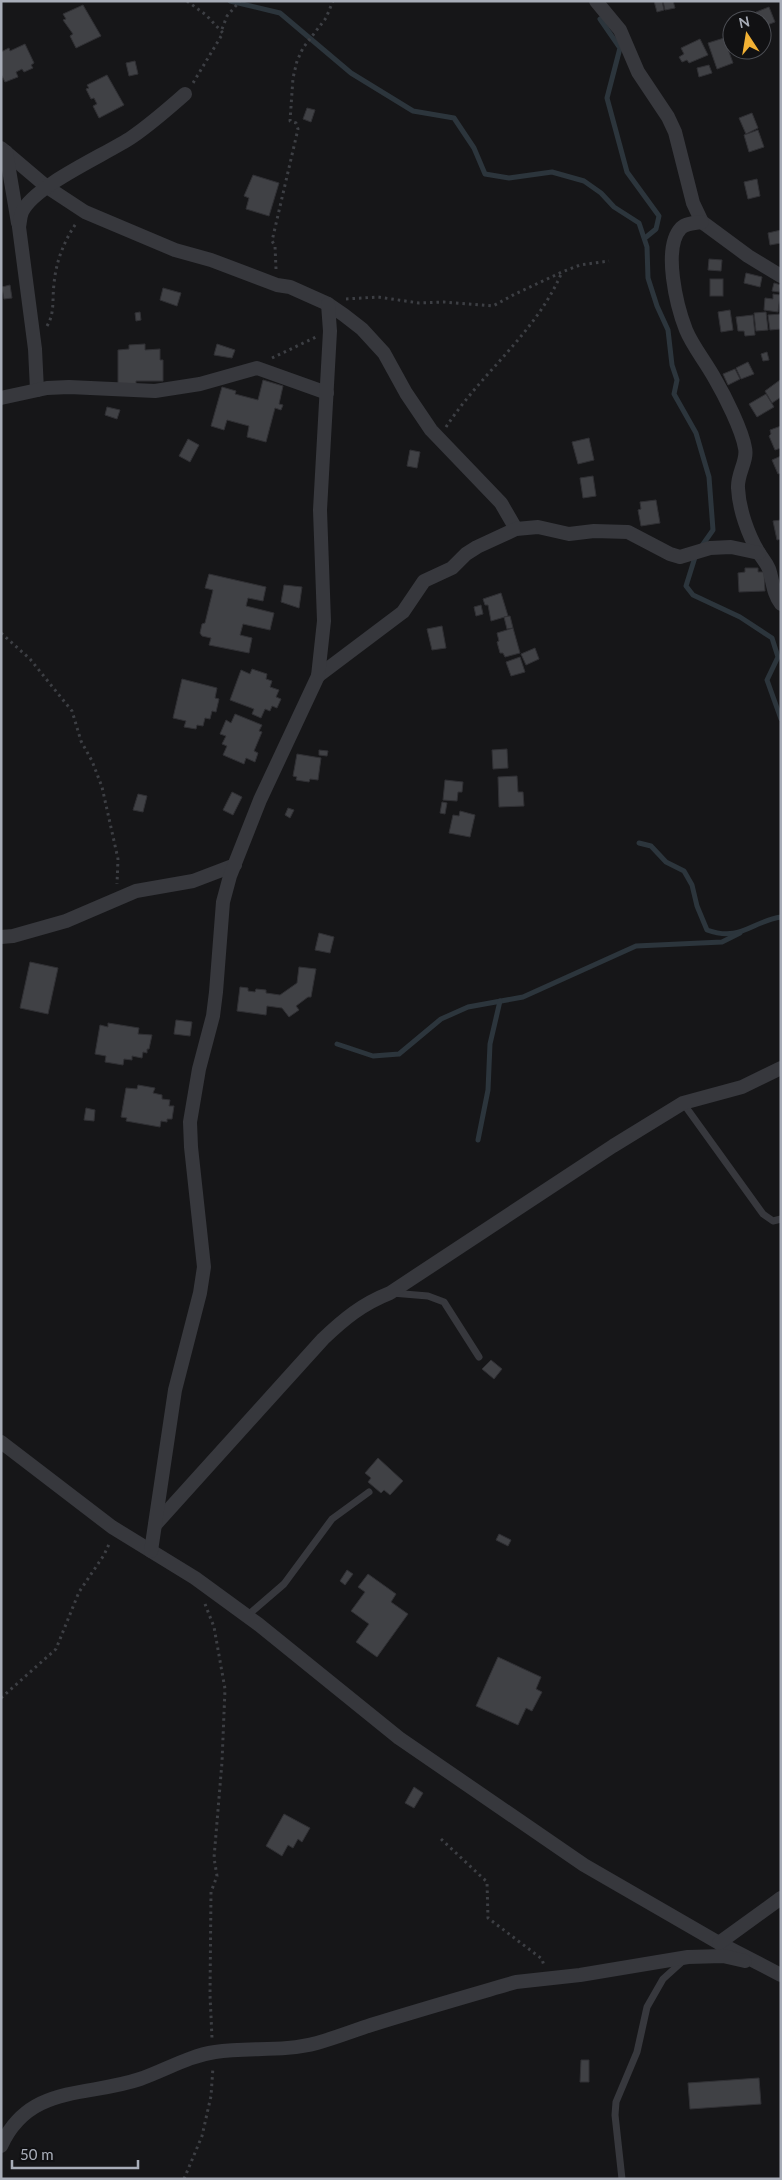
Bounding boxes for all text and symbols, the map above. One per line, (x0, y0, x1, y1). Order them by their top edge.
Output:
north arrow (722, 10, 772, 60)
text: N (737, 12, 751, 31)
scale bar (12, 2138, 139, 2170)
text: 50 m (20, 2145, 54, 2163)

